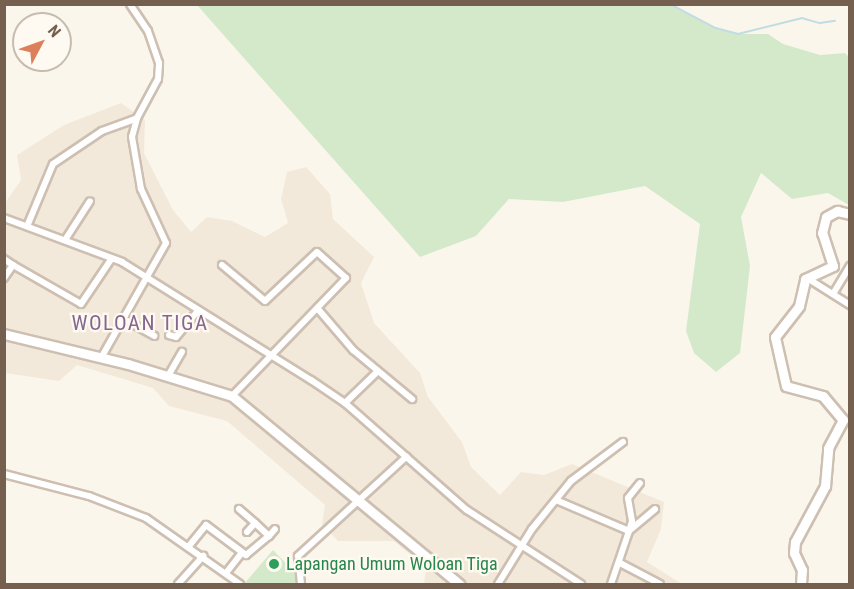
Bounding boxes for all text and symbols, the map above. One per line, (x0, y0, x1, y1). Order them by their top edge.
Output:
north arrow (12, 12, 72, 72)
text: N (44, 21, 65, 41)
district label: WOLOAN TIGA (71, 310, 209, 336)
place label: Lapangan Umum Woloan Tiga (286, 553, 498, 575)
marker: Lapangan Umum Woloan Tiga (267, 557, 281, 571)

